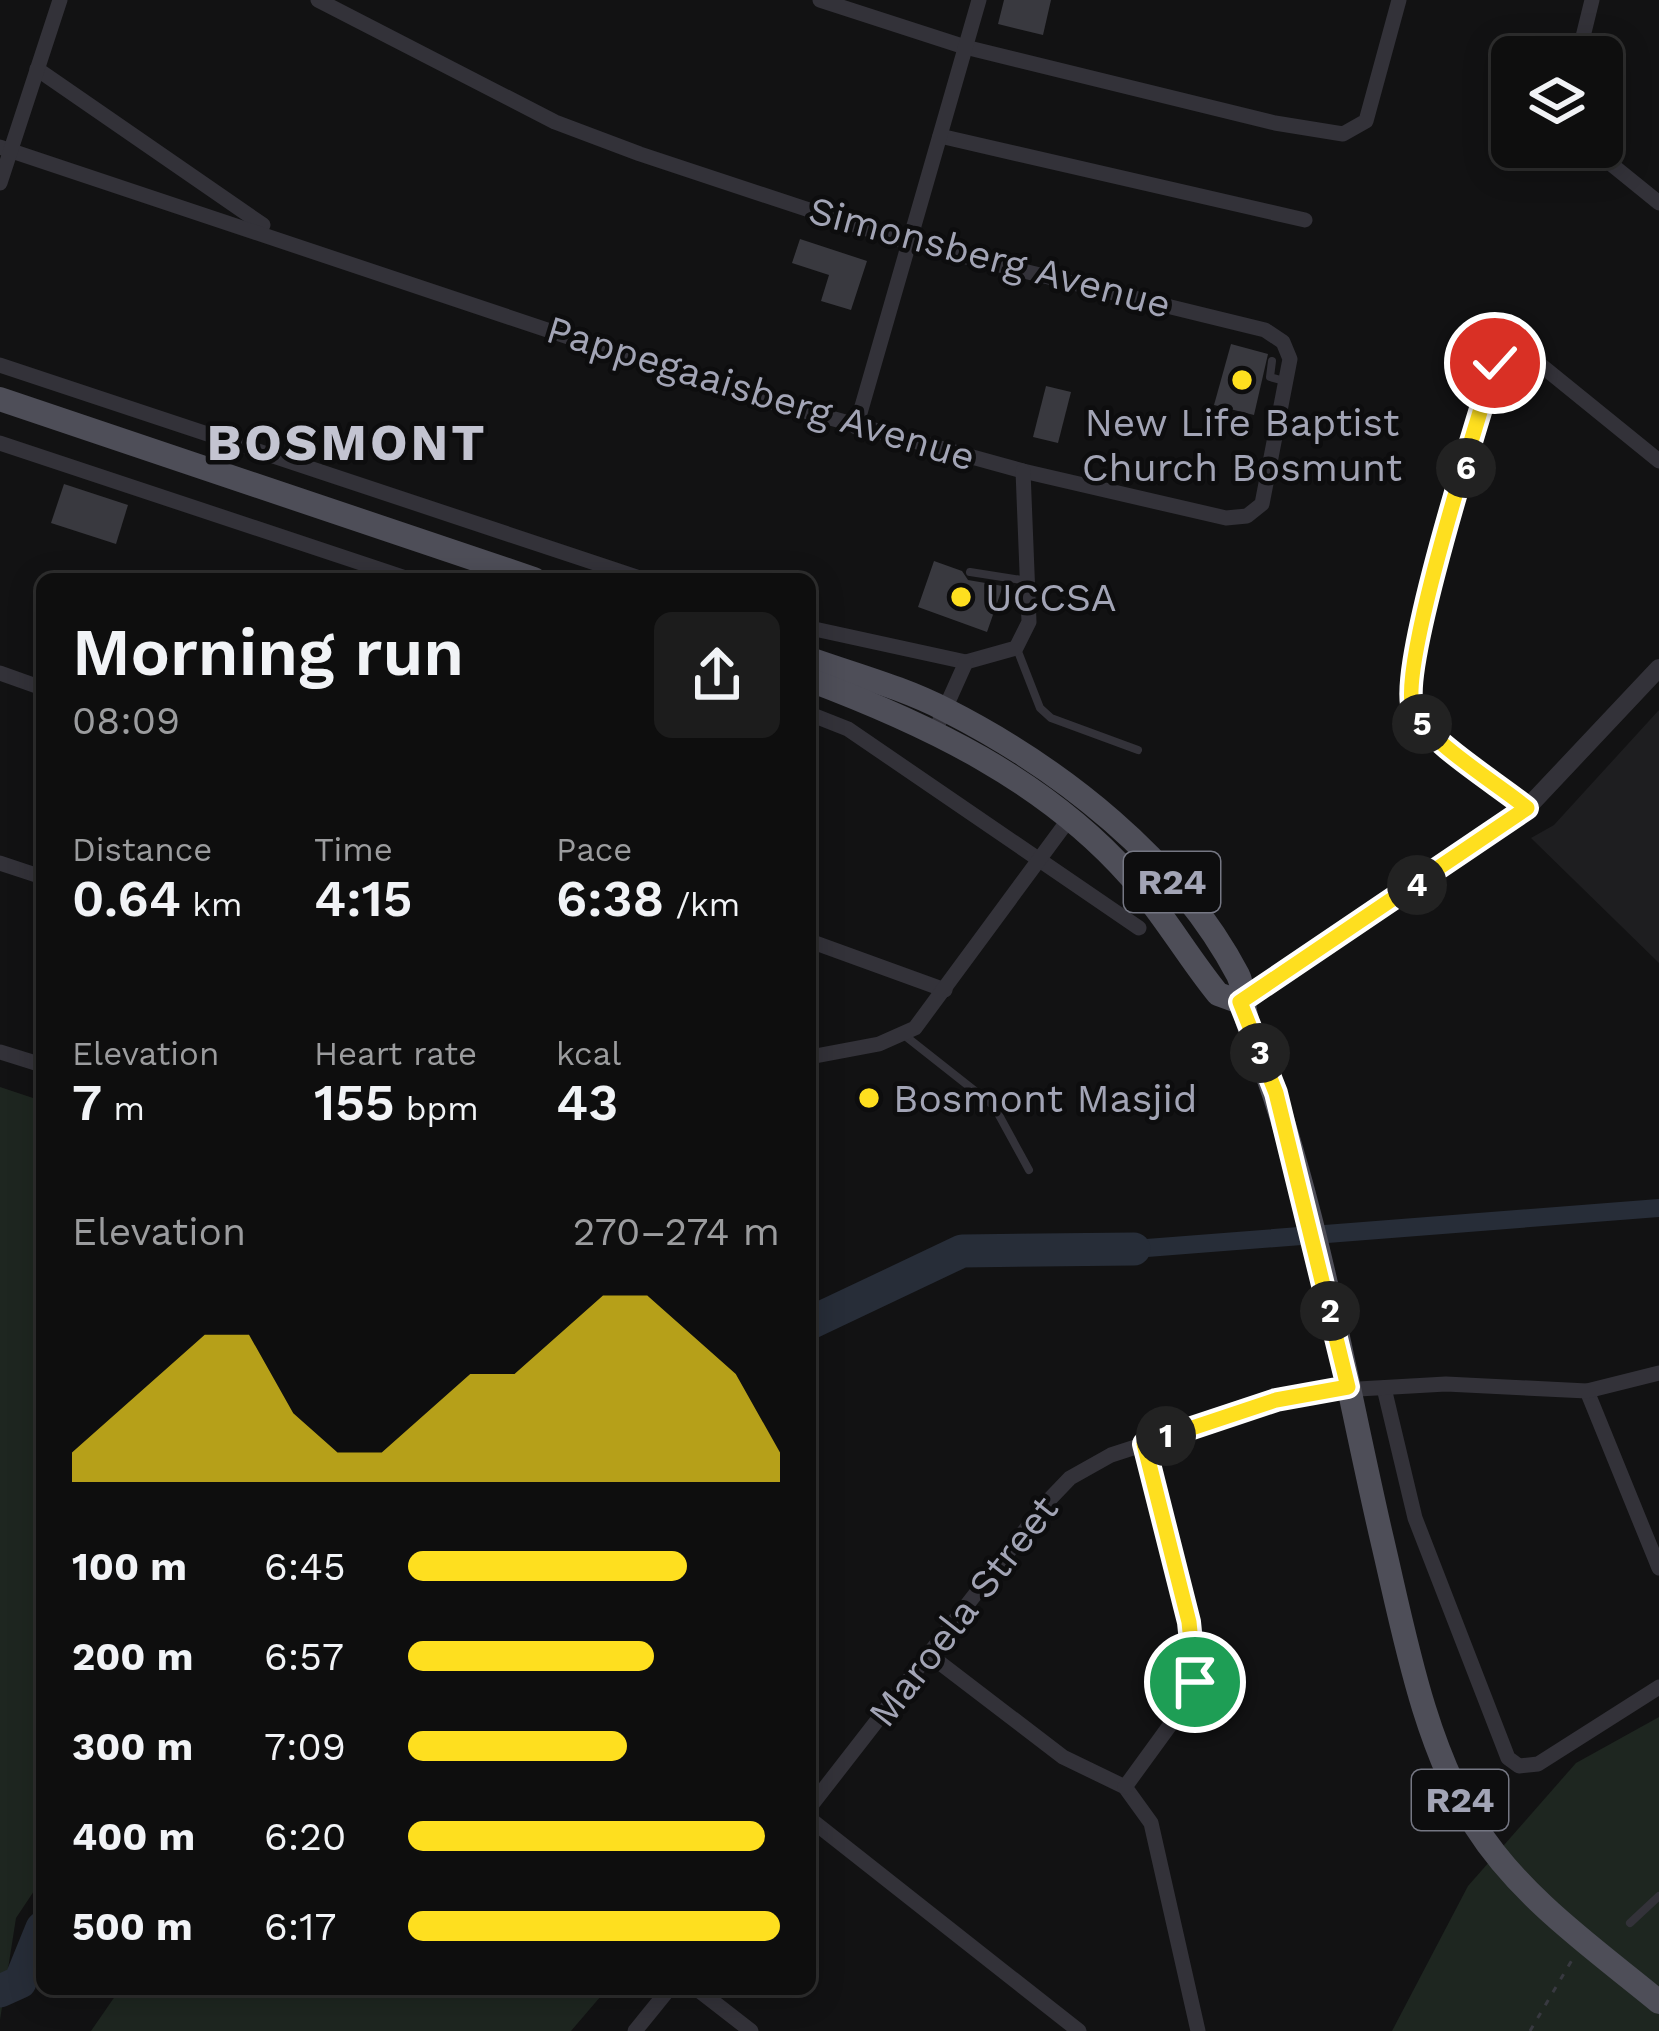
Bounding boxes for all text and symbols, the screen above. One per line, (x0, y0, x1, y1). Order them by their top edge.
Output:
map controls (1491, 36, 1623, 168)
button: layers (1491, 36, 1623, 168)
street label: Simonsberg Avenue (804, 187, 1176, 327)
street label: Pappegaaisberg Avenue (541, 306, 981, 480)
pin (1444, 312, 1546, 414)
icon: check (1462, 330, 1528, 396)
marker: New Life Baptist Church Bosmunt (1229, 367, 1255, 393)
place label: New Life Baptist Church Bosmunt (1082, 400, 1402, 490)
district label: BOSMONT (206, 413, 488, 472)
pin: 6 (1436, 438, 1496, 498)
text: 6 (1456, 448, 1476, 487)
place label: UCCSA (985, 575, 1117, 620)
marker: UCCSA (948, 584, 974, 610)
button: share (654, 612, 780, 738)
text: Morning run (72, 614, 464, 691)
pin: 5 (1392, 694, 1452, 754)
text: 08:09 (72, 698, 180, 743)
text: 5 (1412, 704, 1432, 743)
text: Distance (72, 830, 212, 869)
text: Time (314, 830, 393, 869)
text: Pace (556, 830, 632, 869)
road number: R24 (1124, 852, 1220, 912)
pin: 4 (1387, 855, 1447, 915)
text: 4 (1406, 865, 1428, 904)
text: 0.64 (72, 869, 181, 928)
text: 4:15 (314, 869, 412, 928)
text: 6:38 (556, 869, 664, 928)
text: km (181, 885, 243, 924)
text: /km (664, 885, 740, 924)
pin: 3 (1230, 1023, 1290, 1083)
text: 3 (1250, 1033, 1270, 1072)
text: Elevation (72, 1034, 219, 1073)
text: Heart rate (314, 1034, 477, 1073)
text: kcal (556, 1034, 621, 1073)
text: 7 (72, 1073, 102, 1132)
text: 155 (314, 1073, 395, 1132)
text: 43 (556, 1073, 618, 1132)
place label: Bosmont Masjid (893, 1076, 1197, 1121)
marker: Bosmont Masjid (856, 1085, 882, 1111)
text: m (102, 1089, 145, 1128)
text: bpm (395, 1089, 479, 1128)
text: Elevation (72, 1209, 246, 1254)
text: 270–274 m (573, 1209, 780, 1254)
pin: 2 (1300, 1281, 1360, 1341)
text: 2 (1320, 1291, 1340, 1330)
pin: 1 (1136, 1406, 1196, 1466)
text: 1 (1159, 1416, 1173, 1455)
street label: Maroela Street (859, 1487, 1067, 1735)
text: 100 m (72, 1544, 187, 1589)
text: 6:45 (264, 1544, 346, 1589)
pin (1144, 1631, 1246, 1733)
text: 200 m (72, 1634, 193, 1679)
text: 6:57 (264, 1634, 344, 1679)
icon: arrive (1162, 1649, 1228, 1715)
text: 300 m (72, 1724, 193, 1769)
text: 7:09 (264, 1724, 346, 1769)
road number: R24 (1412, 1770, 1508, 1830)
text: 400 m (72, 1814, 195, 1859)
text: 6:20 (264, 1814, 346, 1859)
text: 500 m (72, 1904, 193, 1949)
text: 6:17 (264, 1904, 336, 1949)

